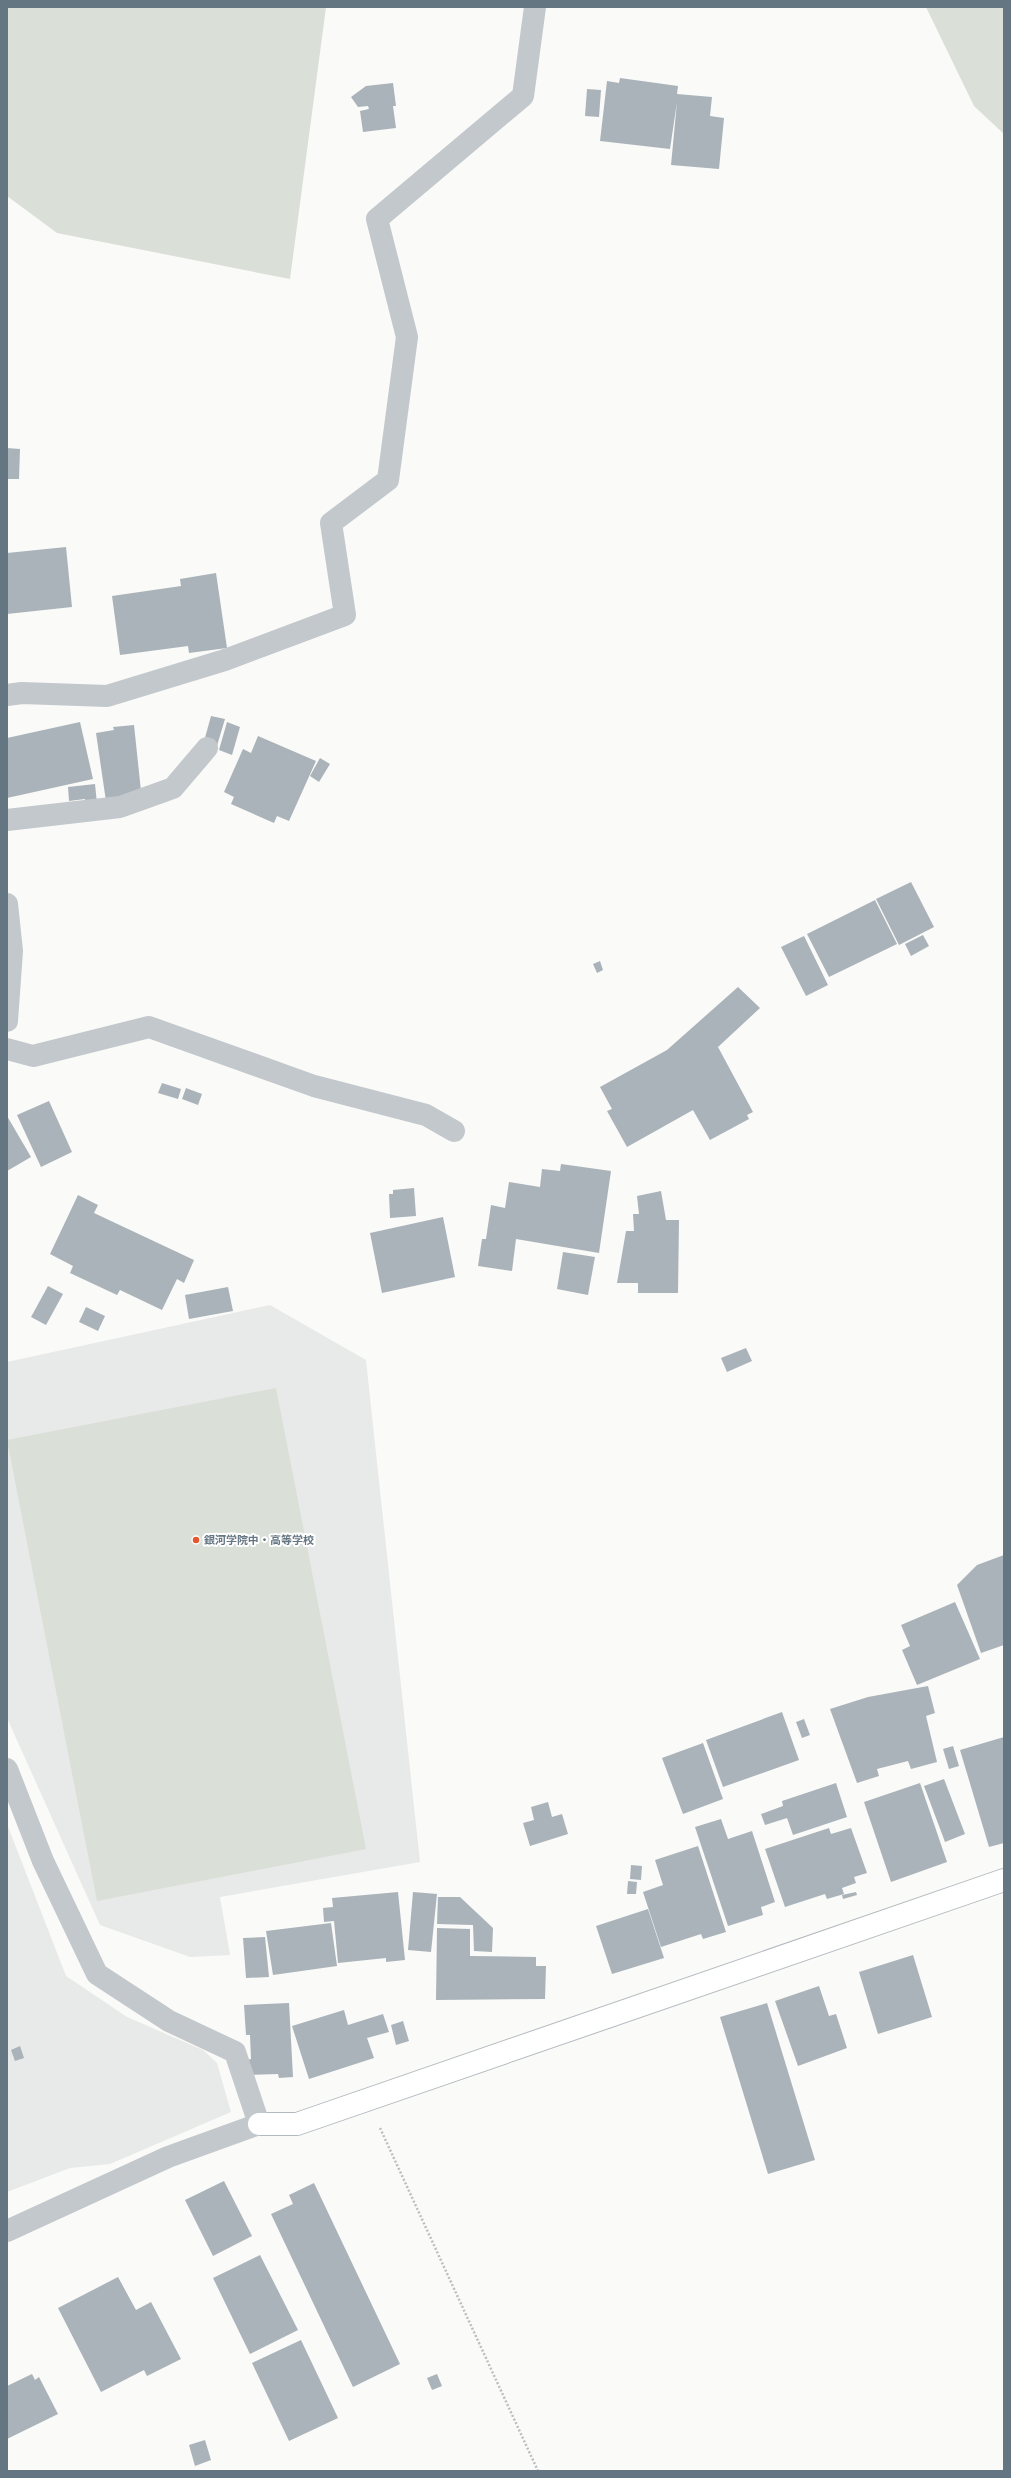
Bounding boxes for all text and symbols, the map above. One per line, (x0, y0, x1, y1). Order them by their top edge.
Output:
place label: 銀河学院中・高等学校 (204, 1534, 314, 1546)
marker: 銀河学院中・高等学校 (191, 1535, 201, 1545)

